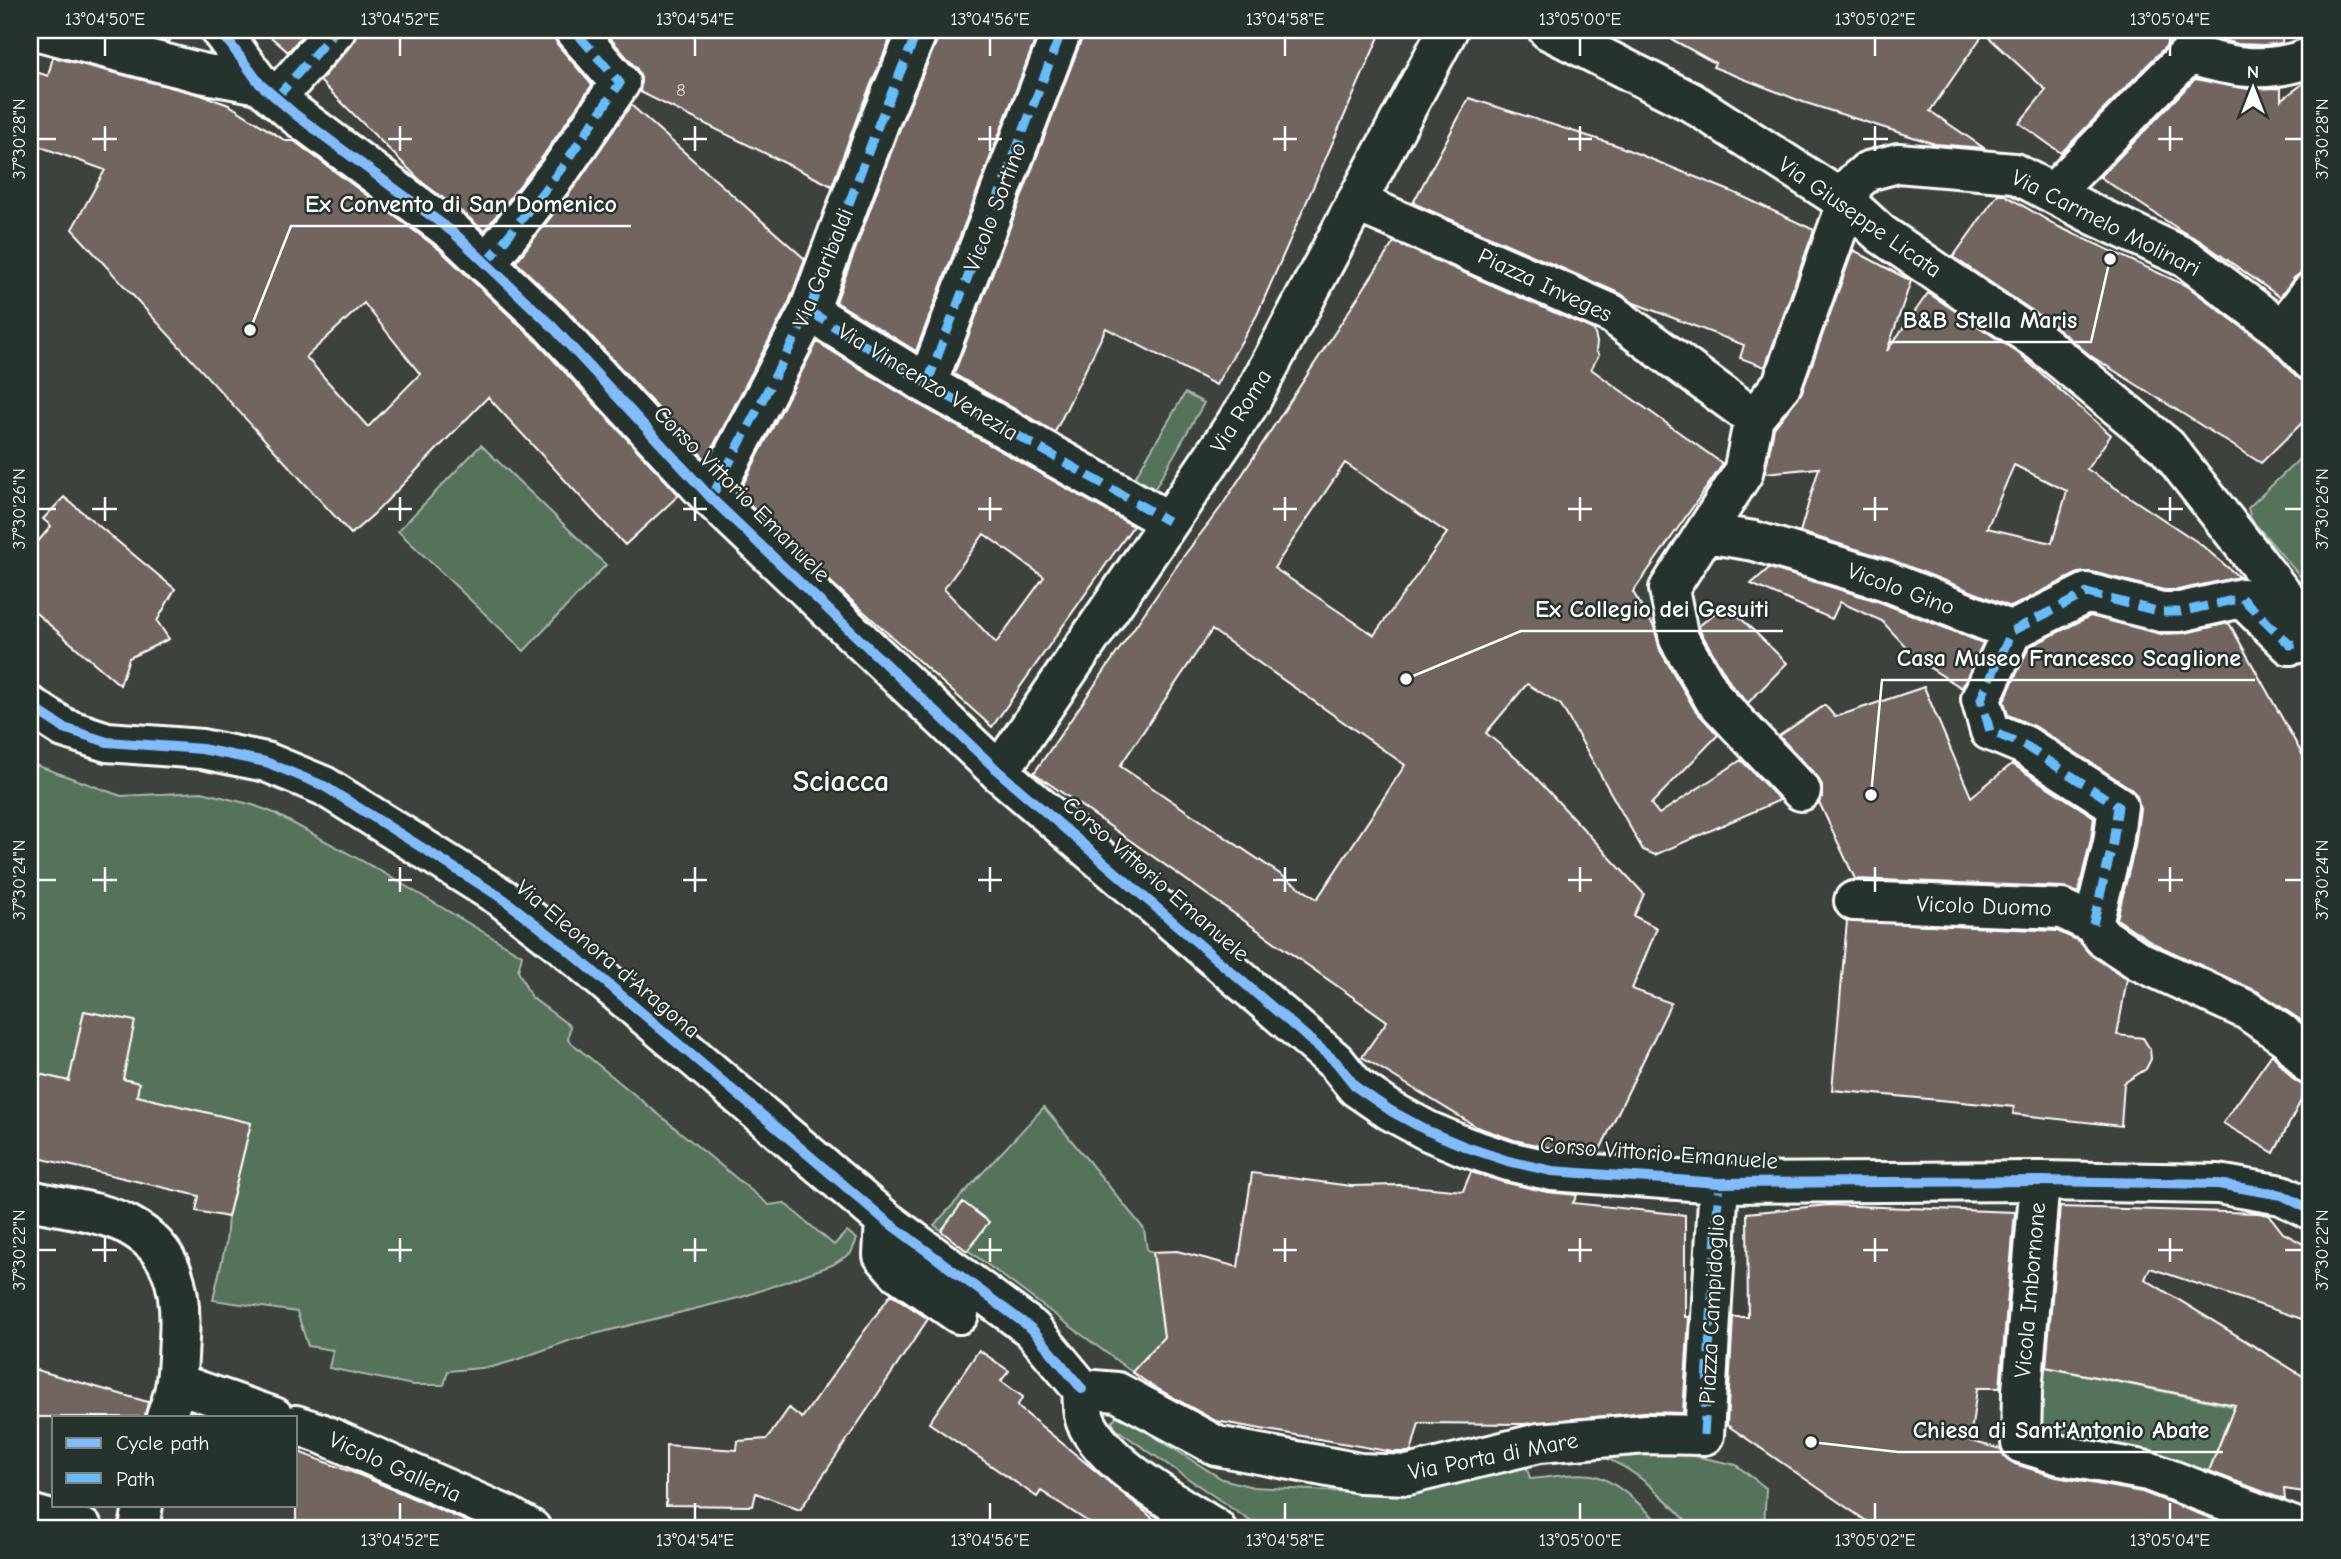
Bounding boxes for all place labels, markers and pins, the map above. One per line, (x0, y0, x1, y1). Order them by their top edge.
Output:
callout: Ex Convento di San Domenico (291, 181, 631, 226)
callout: B&B Stella Maris (1889, 297, 2091, 342)
callout: Ex Collegio dei Gesuiti (1521, 586, 1783, 631)
callout: Casa Museo Francesco Scaglione (1882, 635, 2255, 680)
callout: Chiesa di Sant'Antonio Abate (1898, 1407, 2223, 1452)

